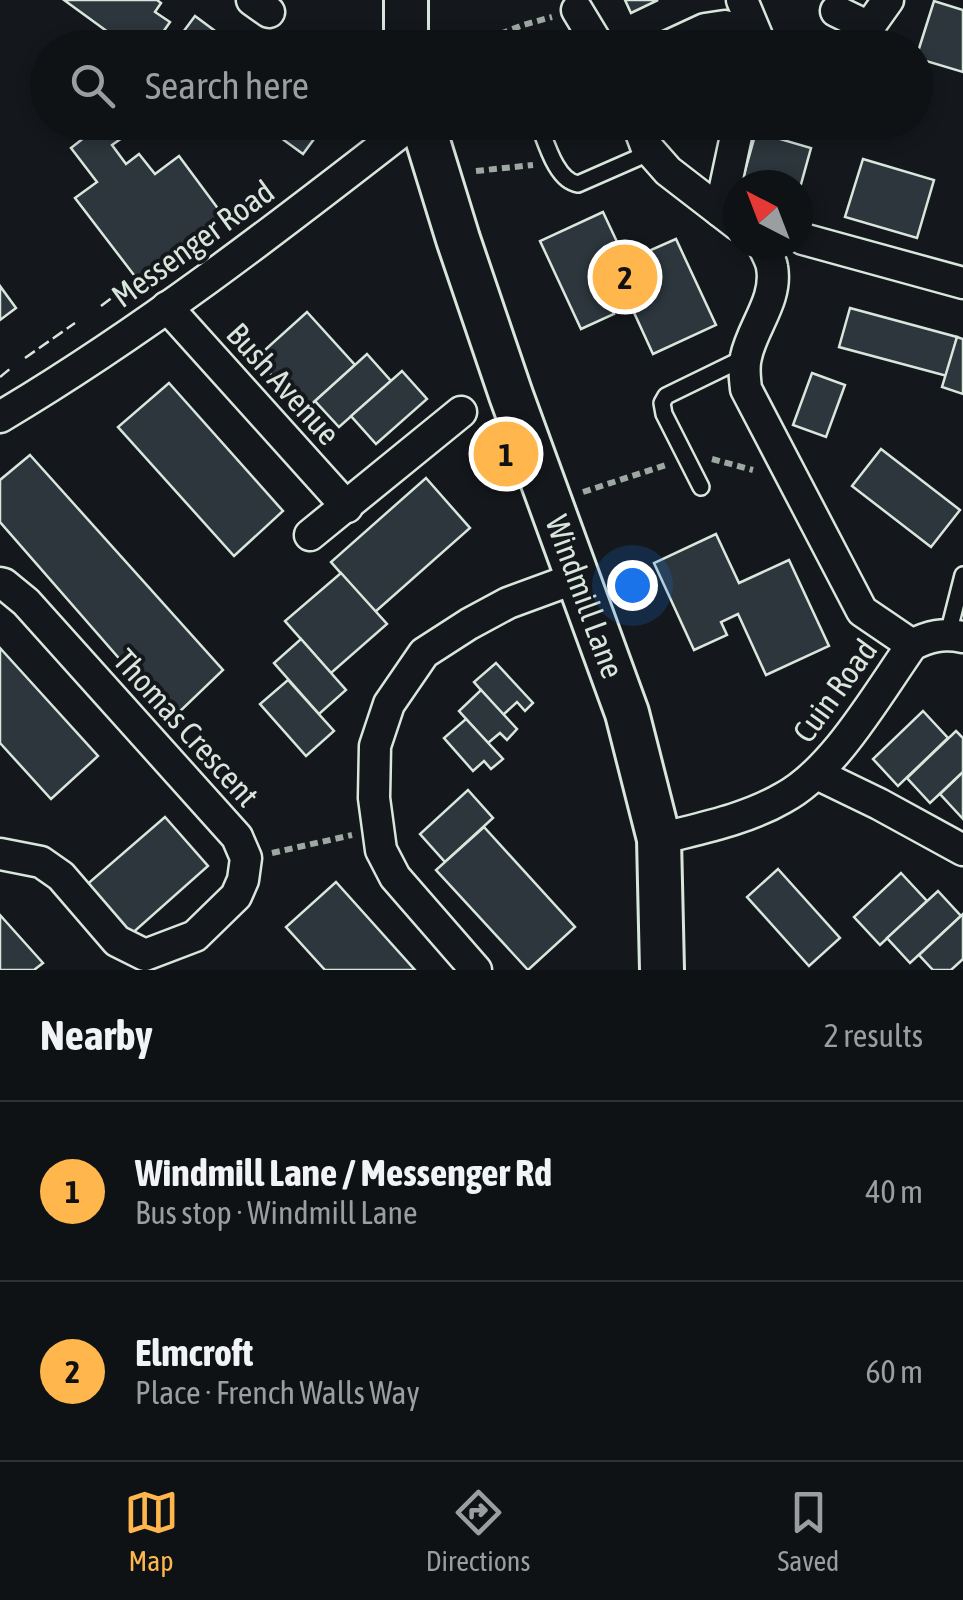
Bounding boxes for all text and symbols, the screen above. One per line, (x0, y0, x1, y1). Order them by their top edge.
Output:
search box (30, 30, 933, 140)
icon: search (65, 58, 120, 113)
text: Search here (145, 64, 309, 107)
north arrow (723, 170, 813, 260)
street label: Messenger Road (105, 172, 281, 315)
pin: 2 (592, 240, 658, 314)
street label: Bush Avenue (219, 315, 347, 452)
pin: 1 (474, 416, 538, 492)
street label: Windmill Lane (539, 510, 632, 683)
your location (607, 560, 658, 611)
street label: Cuin Road (785, 632, 884, 749)
street label: Thomas Crescent (106, 642, 266, 814)
text: Nearby (40, 1011, 153, 1059)
text: 2 results (824, 1017, 923, 1054)
text: Windmill Lane / Messenger Rd (135, 1151, 552, 1194)
text: 1 (65, 1173, 80, 1210)
text: 40 m (865, 1173, 923, 1210)
text: Bus stop · Windmill Lane (135, 1194, 418, 1231)
text: Elmcroft (135, 1331, 253, 1374)
text: 2 (65, 1353, 80, 1390)
text: 60 m (865, 1353, 923, 1390)
text: Place · French Walls Way (135, 1374, 420, 1411)
tab: Map (124, 1485, 179, 1577)
tab: Directions (426, 1485, 530, 1577)
tab: Saved (778, 1485, 839, 1577)

